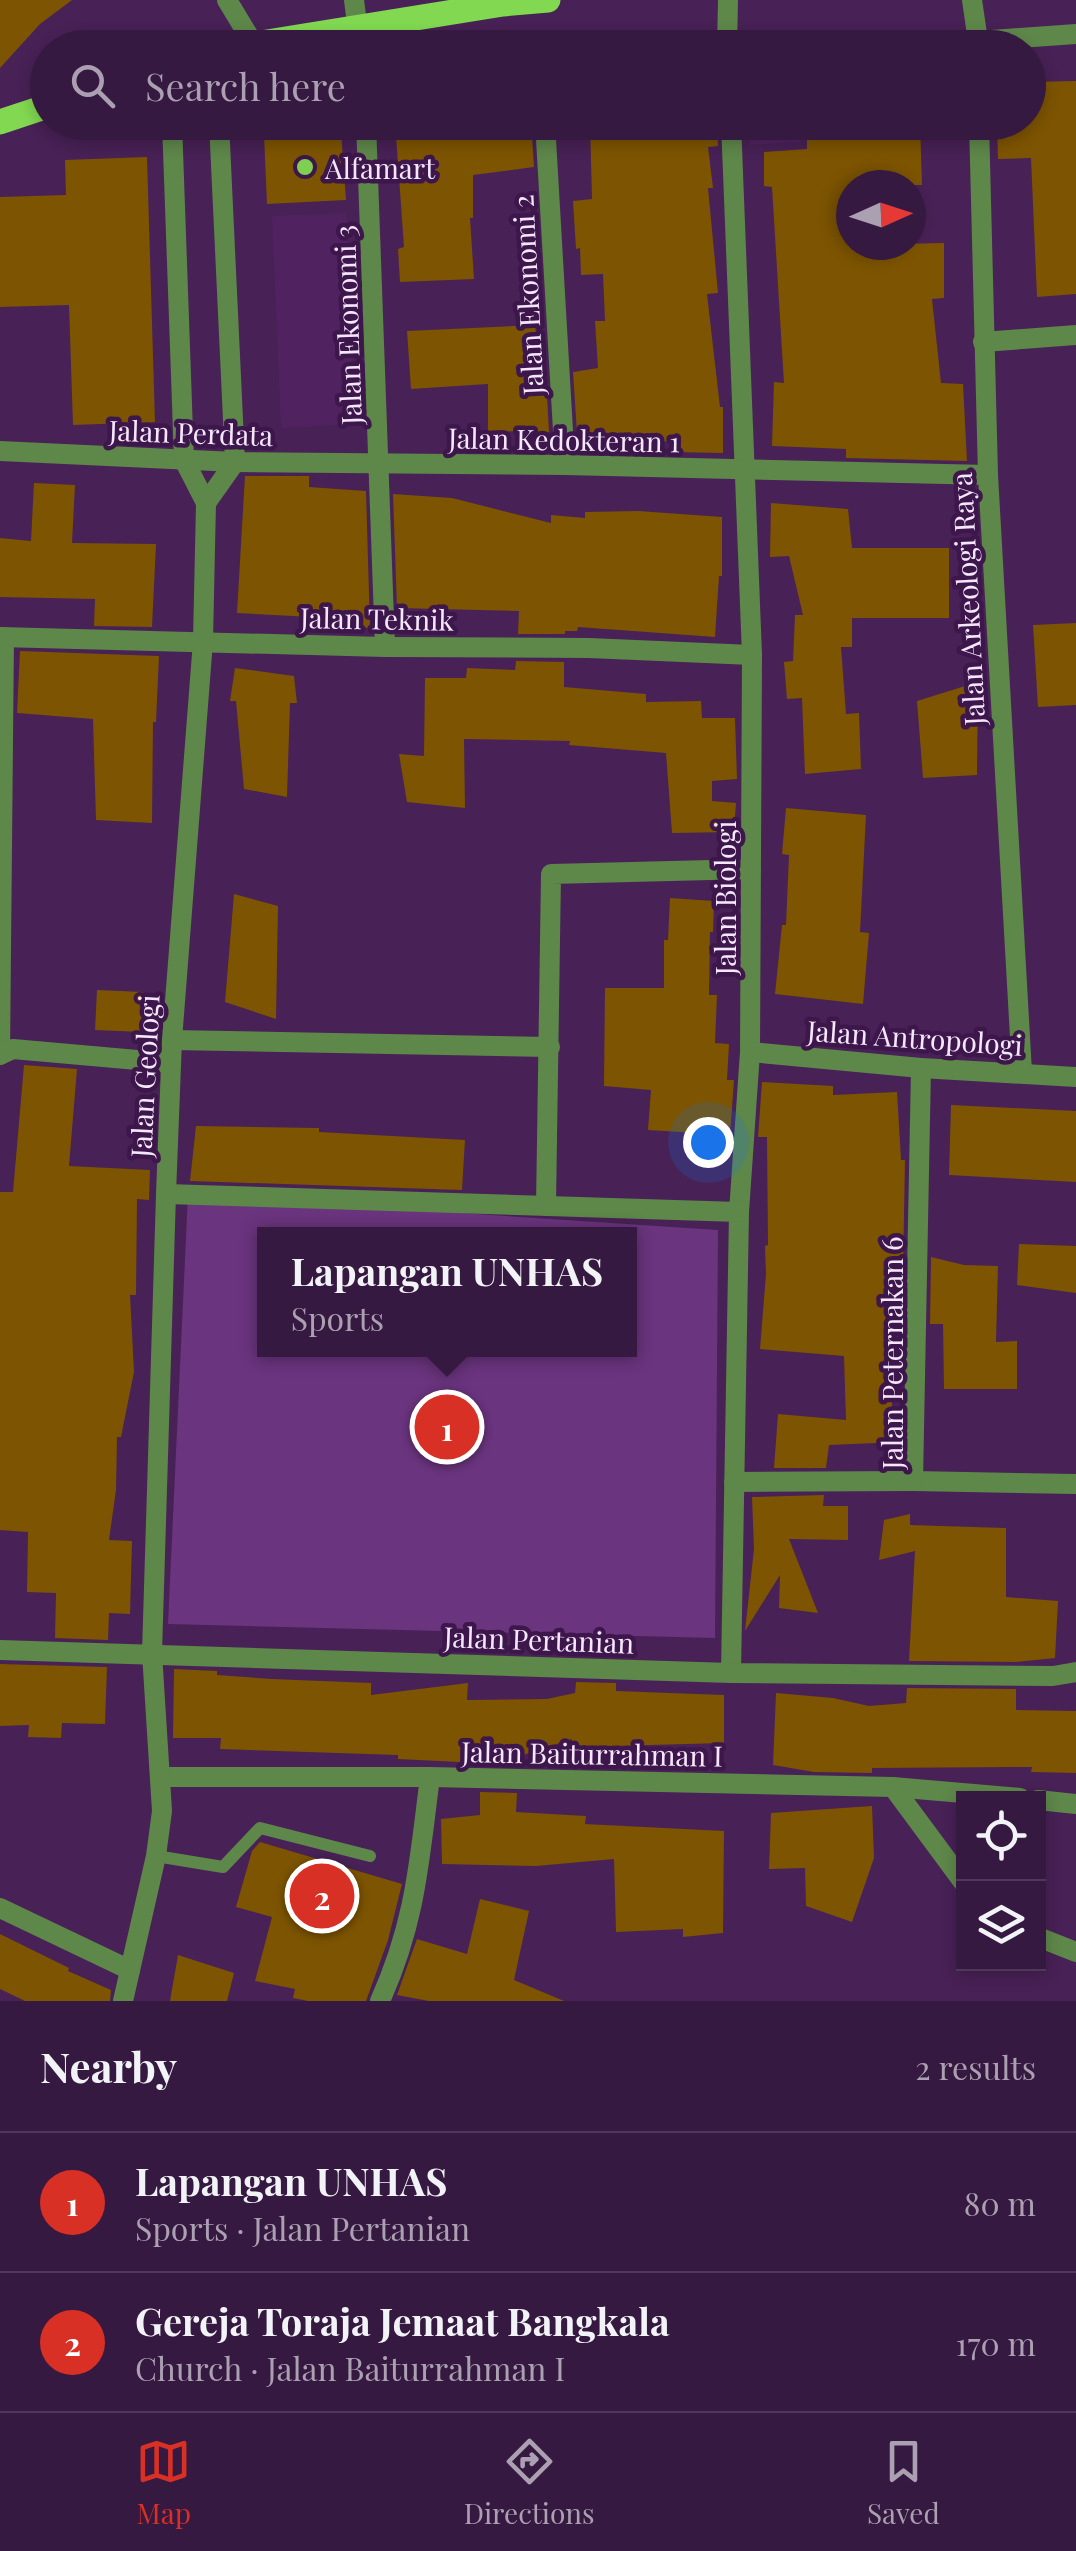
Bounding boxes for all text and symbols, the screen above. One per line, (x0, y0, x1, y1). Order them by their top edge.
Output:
search box (30, 30, 1046, 140)
icon: search (65, 58, 120, 113)
text: Search here (145, 60, 346, 111)
place label: Alfamart (324, 149, 436, 186)
marker: Alfamart (294, 156, 316, 178)
north arrow (836, 170, 926, 260)
street label: Jalan Ekonomi 2 (503, 194, 551, 397)
street label: Jalan Ekonomi 3 (325, 224, 369, 427)
street label: Jalan Perdata (107, 411, 274, 453)
street label: Jalan Kedokteran 1 (447, 418, 680, 460)
street label: Jalan Arkeologi Raya (942, 471, 992, 727)
street label: Jalan Teknik (299, 598, 455, 638)
street label: Jalan Biologi (706, 821, 743, 976)
street label: Jalan Geologi (121, 994, 167, 1159)
street label: Jalan Antropologi (805, 1011, 1024, 1063)
your location (683, 1117, 734, 1168)
popup (257, 1227, 637, 1357)
street label: Jalan Peternakan 6 (873, 1237, 910, 1470)
text: Lapangan UNHAS (291, 1245, 603, 1296)
text: Sports (291, 1296, 384, 1339)
pin: 1 (414, 1390, 480, 1464)
street label: Jalan Pertanian (442, 1617, 635, 1661)
street label: Jalan Baiturrahman I (460, 1732, 723, 1774)
map controls (956, 1791, 1046, 1971)
button: locate (956, 1791, 1046, 1881)
pin: 2 (290, 1858, 354, 1934)
button: layers (956, 1881, 1046, 1971)
text: Nearby (40, 2038, 177, 2094)
text: 2 results (915, 2045, 1036, 2088)
text: Lapangan UNHAS (135, 2155, 448, 2206)
text: 1 (66, 2181, 79, 2224)
text: 80 m (964, 2181, 1036, 2224)
text: Sports · Jalan Pertanian (135, 2206, 470, 2249)
text: Gereja Toraja Jemaat Bangkala (135, 2295, 670, 2346)
text: 2 (64, 2321, 81, 2364)
text: 170 m (956, 2321, 1036, 2364)
text: Church · Jalan Baiturrahman I (135, 2346, 565, 2389)
tab: Map (136, 2434, 191, 2531)
tab: Directions (464, 2434, 595, 2531)
tab: Saved (867, 2434, 940, 2531)

